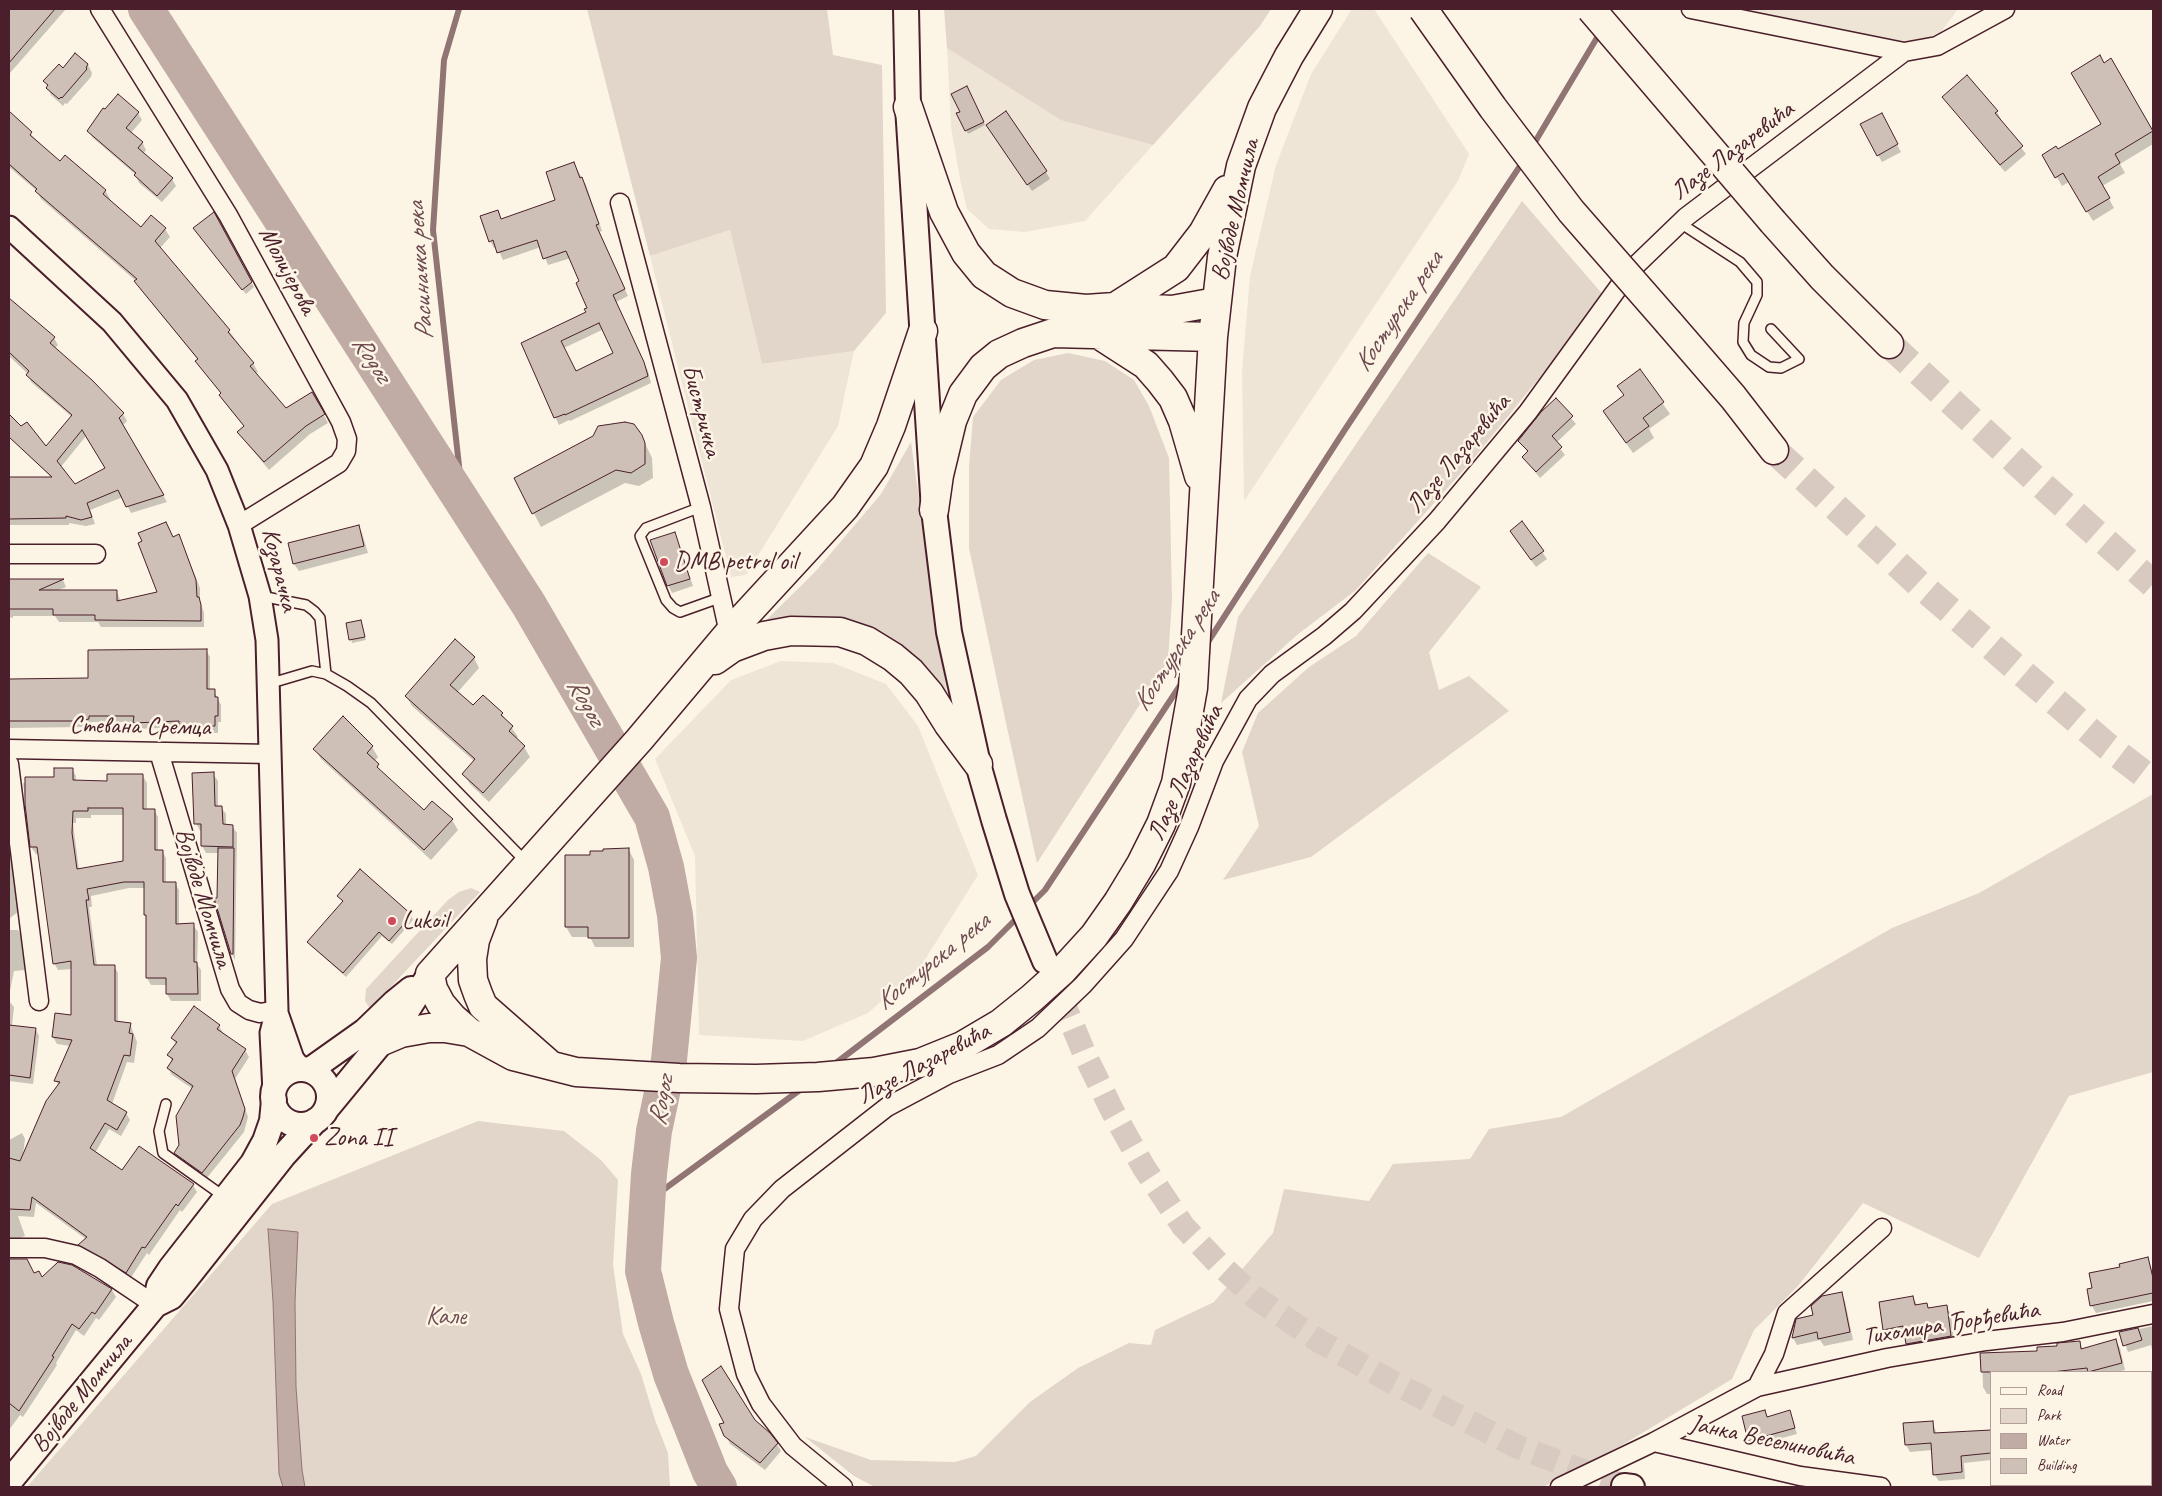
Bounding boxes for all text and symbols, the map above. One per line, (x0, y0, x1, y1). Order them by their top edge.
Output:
street label: Лазе Лазаревића (1666, 95, 1800, 207)
street label: Војводе Момчила (1205, 136, 1267, 284)
water label: Расиначка река (401, 201, 441, 341)
street label: Молијерова (251, 222, 323, 320)
water label: Костурска река (1348, 246, 1450, 378)
water label: Rogoz (344, 330, 398, 388)
street label: Бистричка (674, 362, 728, 460)
street label: Лазе Лазаревића (1401, 388, 1517, 520)
street label: Козарачка (254, 525, 304, 615)
place label: DMB petrol oil (674, 547, 797, 577)
marker: DMB petrol oil (658, 556, 670, 568)
water label: Костурска река (1126, 585, 1228, 717)
water label: Rogoz (559, 673, 611, 731)
street label: Лазе Лазаревића (1142, 700, 1230, 846)
street label: Стевана Сремца (69, 711, 211, 743)
street label: Војводе Момчила (168, 825, 238, 971)
place label: Lukoil (402, 906, 448, 936)
water label: Костурска река (870, 907, 996, 1017)
marker: Lukoil (386, 915, 398, 927)
street label: Лазе Лазаревића (852, 1016, 996, 1112)
water label: Rogoz (642, 1074, 682, 1128)
place label: Zona II (324, 1123, 393, 1153)
marker: Zona II (308, 1132, 320, 1144)
street label: Тихомира Ђорђевића (1861, 1295, 2041, 1353)
park label: Кале (426, 1302, 466, 1332)
street label: Војводе Момчила (25, 1329, 139, 1459)
legend (1990, 1371, 2152, 1486)
text: Road (2037, 1381, 2062, 1400)
text: Park (2037, 1406, 2061, 1425)
street label: Јанка Веселиновића (1687, 1409, 1857, 1473)
text: Water (2037, 1431, 2070, 1450)
text: Building (2037, 1456, 2076, 1475)

